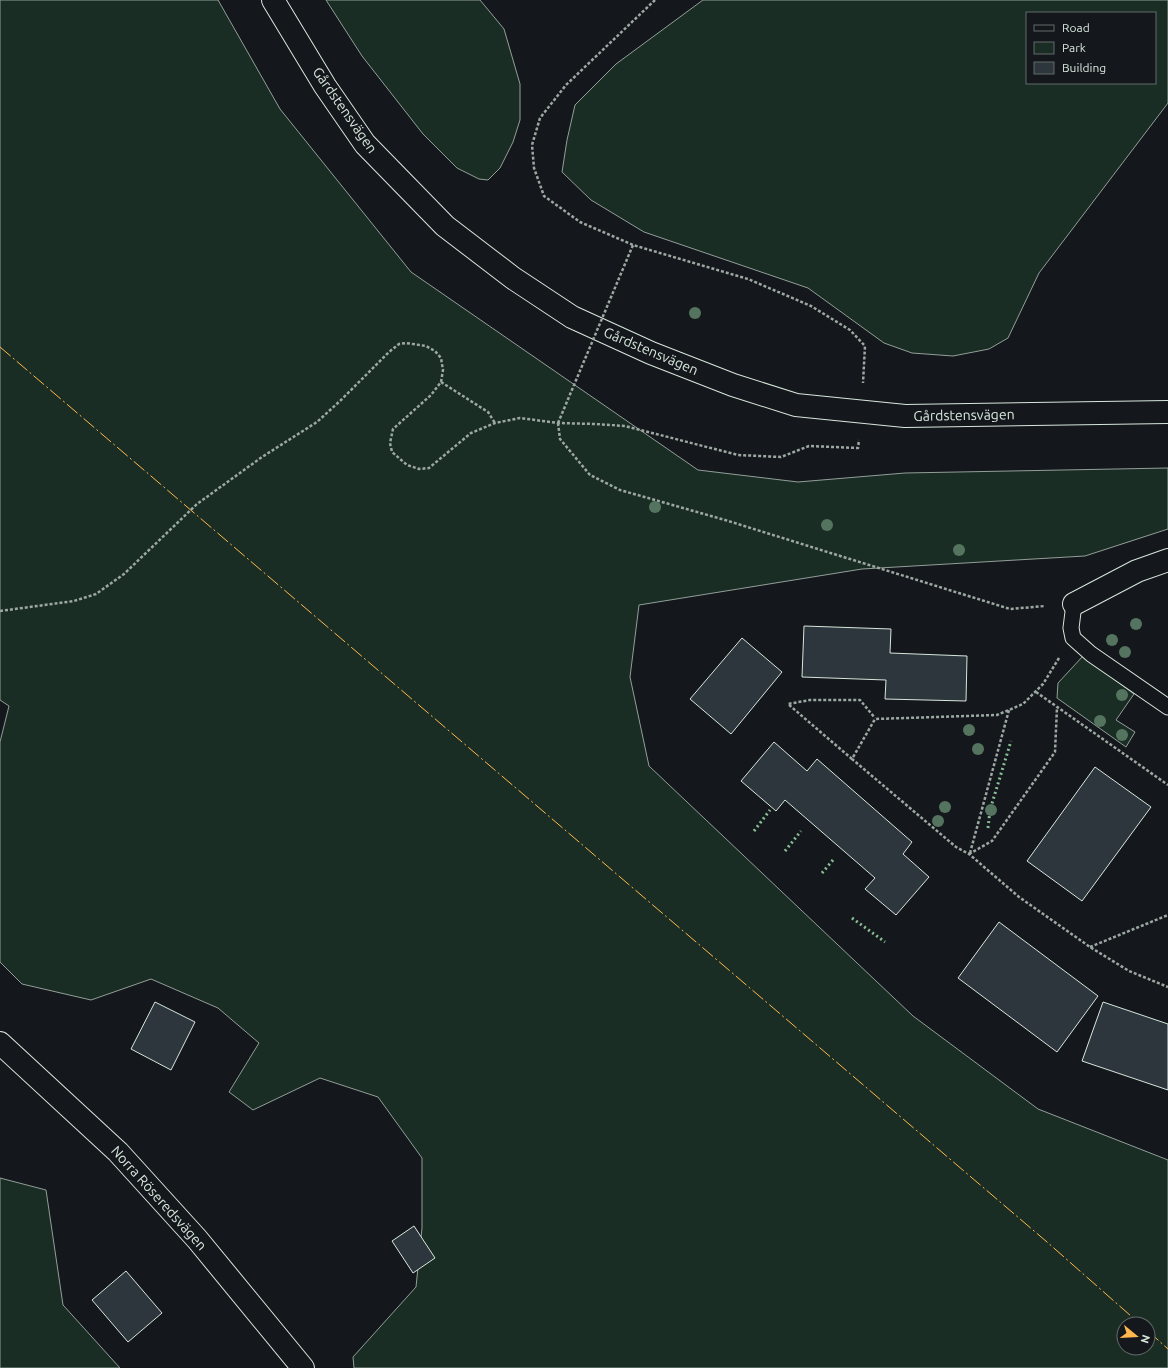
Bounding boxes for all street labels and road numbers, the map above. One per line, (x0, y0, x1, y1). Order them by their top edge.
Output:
street label: Gårdstensvägen (309, 64, 381, 156)
street label: Gårdstensvägen (601, 324, 701, 378)
street label: Gårdstensvägen (913, 406, 1015, 424)
street label: Norra Röseredsvägen (108, 1143, 210, 1253)

